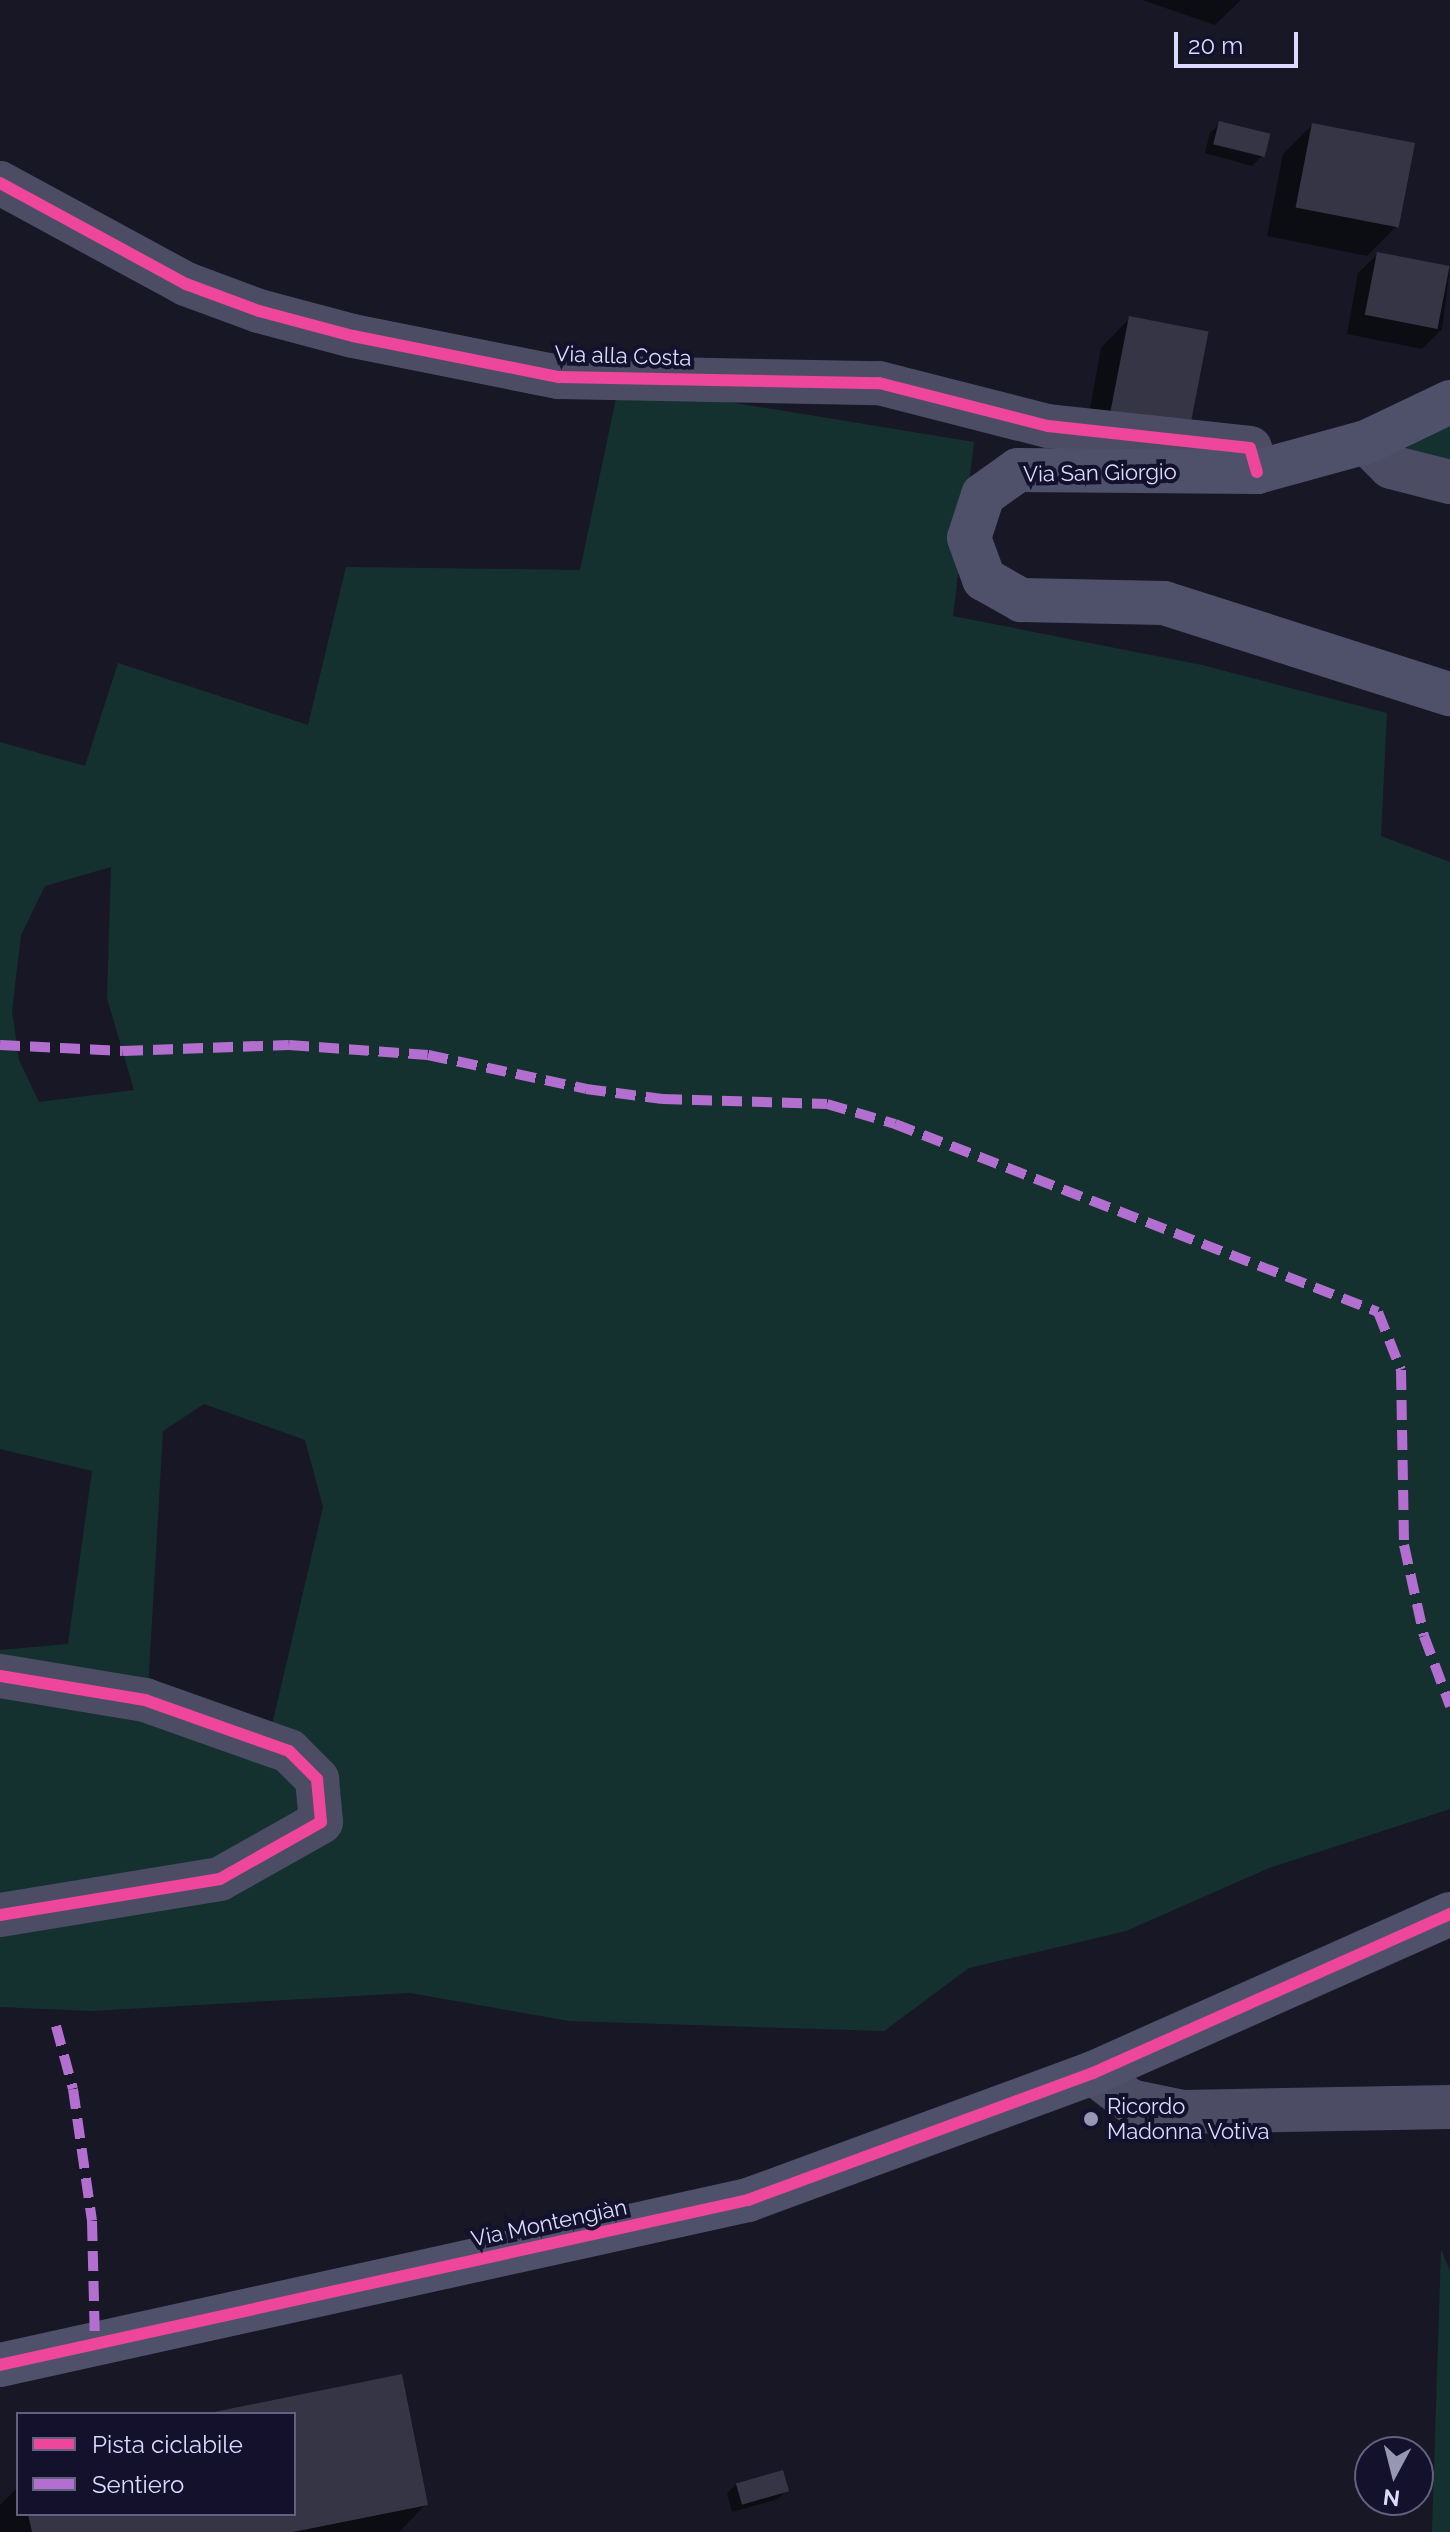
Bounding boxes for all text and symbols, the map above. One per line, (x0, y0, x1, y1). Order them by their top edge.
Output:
scale bar (1178, 16, 1302, 66)
text: 20 m (1188, 31, 1243, 60)
street label: Via alla Costa (554, 340, 692, 372)
street label: Via San Giorgio (1023, 458, 1177, 488)
place label: Ricordo Madonna Votiva (1107, 2093, 1270, 2144)
marker: Ricordo Madonna Votiva (1082, 2110, 1100, 2128)
street label: Via Montengiàn (469, 2194, 629, 2252)
legend (16, 2412, 296, 2516)
text: Pista ciclabile (92, 2430, 243, 2459)
north arrow (1354, 2436, 1434, 2516)
text: Sentiero (92, 2470, 184, 2499)
text: N (1381, 2484, 1401, 2512)

